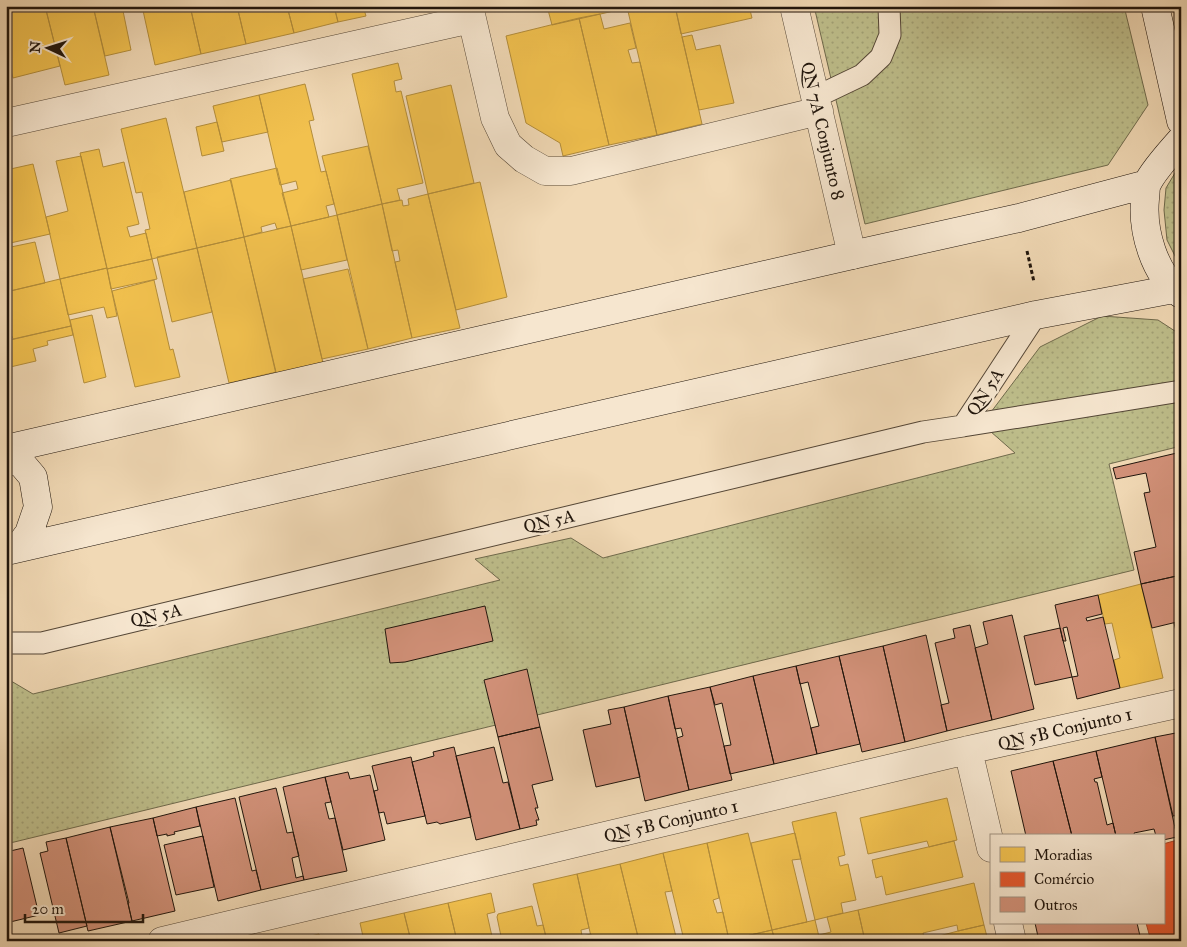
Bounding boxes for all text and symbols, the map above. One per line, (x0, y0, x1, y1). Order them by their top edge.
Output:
north arrow (22, 22, 72, 72)
text: N (27, 40, 44, 54)
street label: QN 7A Conjunto 8 (796, 60, 850, 202)
street label: QN 5A (962, 364, 1008, 420)
street label: QN 5A (521, 504, 577, 538)
street label: QN 5A (128, 598, 184, 632)
street label: QN 5B Conjunto 1 (996, 703, 1134, 755)
street label: QN 5B Conjunto 1 (602, 795, 740, 847)
legend (990, 834, 1164, 924)
text: Moradias (1034, 846, 1092, 864)
text: Comércio (1034, 870, 1095, 888)
scale bar (25, 892, 142, 924)
text: Outros (1034, 896, 1077, 914)
text: 20 m (32, 900, 64, 918)

